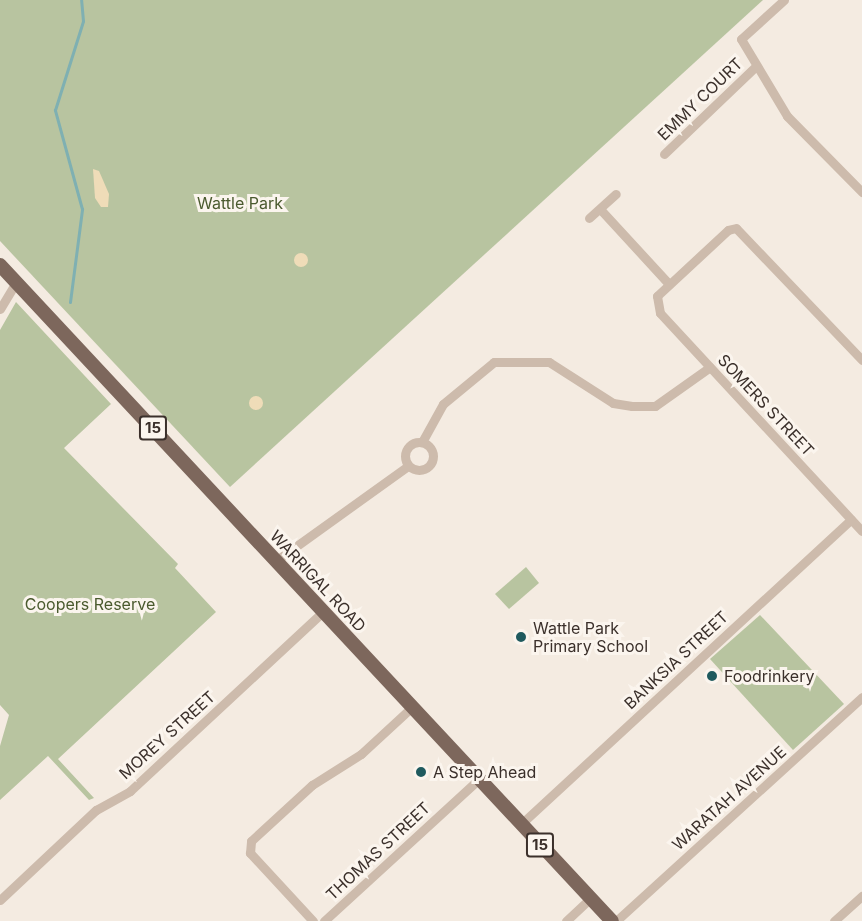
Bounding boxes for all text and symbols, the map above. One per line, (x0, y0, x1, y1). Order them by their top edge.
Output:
street label: EMMY COURT (654, 54, 746, 144)
park label: Wattle Park (197, 193, 283, 213)
street label: SOMERS STREET (714, 350, 818, 460)
road number: 15 (138, 416, 168, 440)
street label: WARRIGAL ROAD (266, 526, 370, 636)
park label: Coopers Reserve (25, 594, 155, 614)
street label: BANKSIA STREET (620, 607, 732, 713)
place label: Wattle Park Primary School (533, 618, 648, 656)
marker: Wattle Park Primary School (514, 630, 528, 644)
place label: Foodrinkery (724, 666, 814, 686)
marker: Foodrinkery (705, 669, 719, 683)
street label: MOREY STREET (115, 687, 219, 783)
street label: WARATAH AVENUE (668, 742, 790, 854)
place label: A Step Ahead (433, 762, 536, 782)
marker: A Step Ahead (414, 765, 428, 779)
street label: THOMAS STREET (322, 798, 434, 904)
road number: 15 (525, 833, 555, 857)

